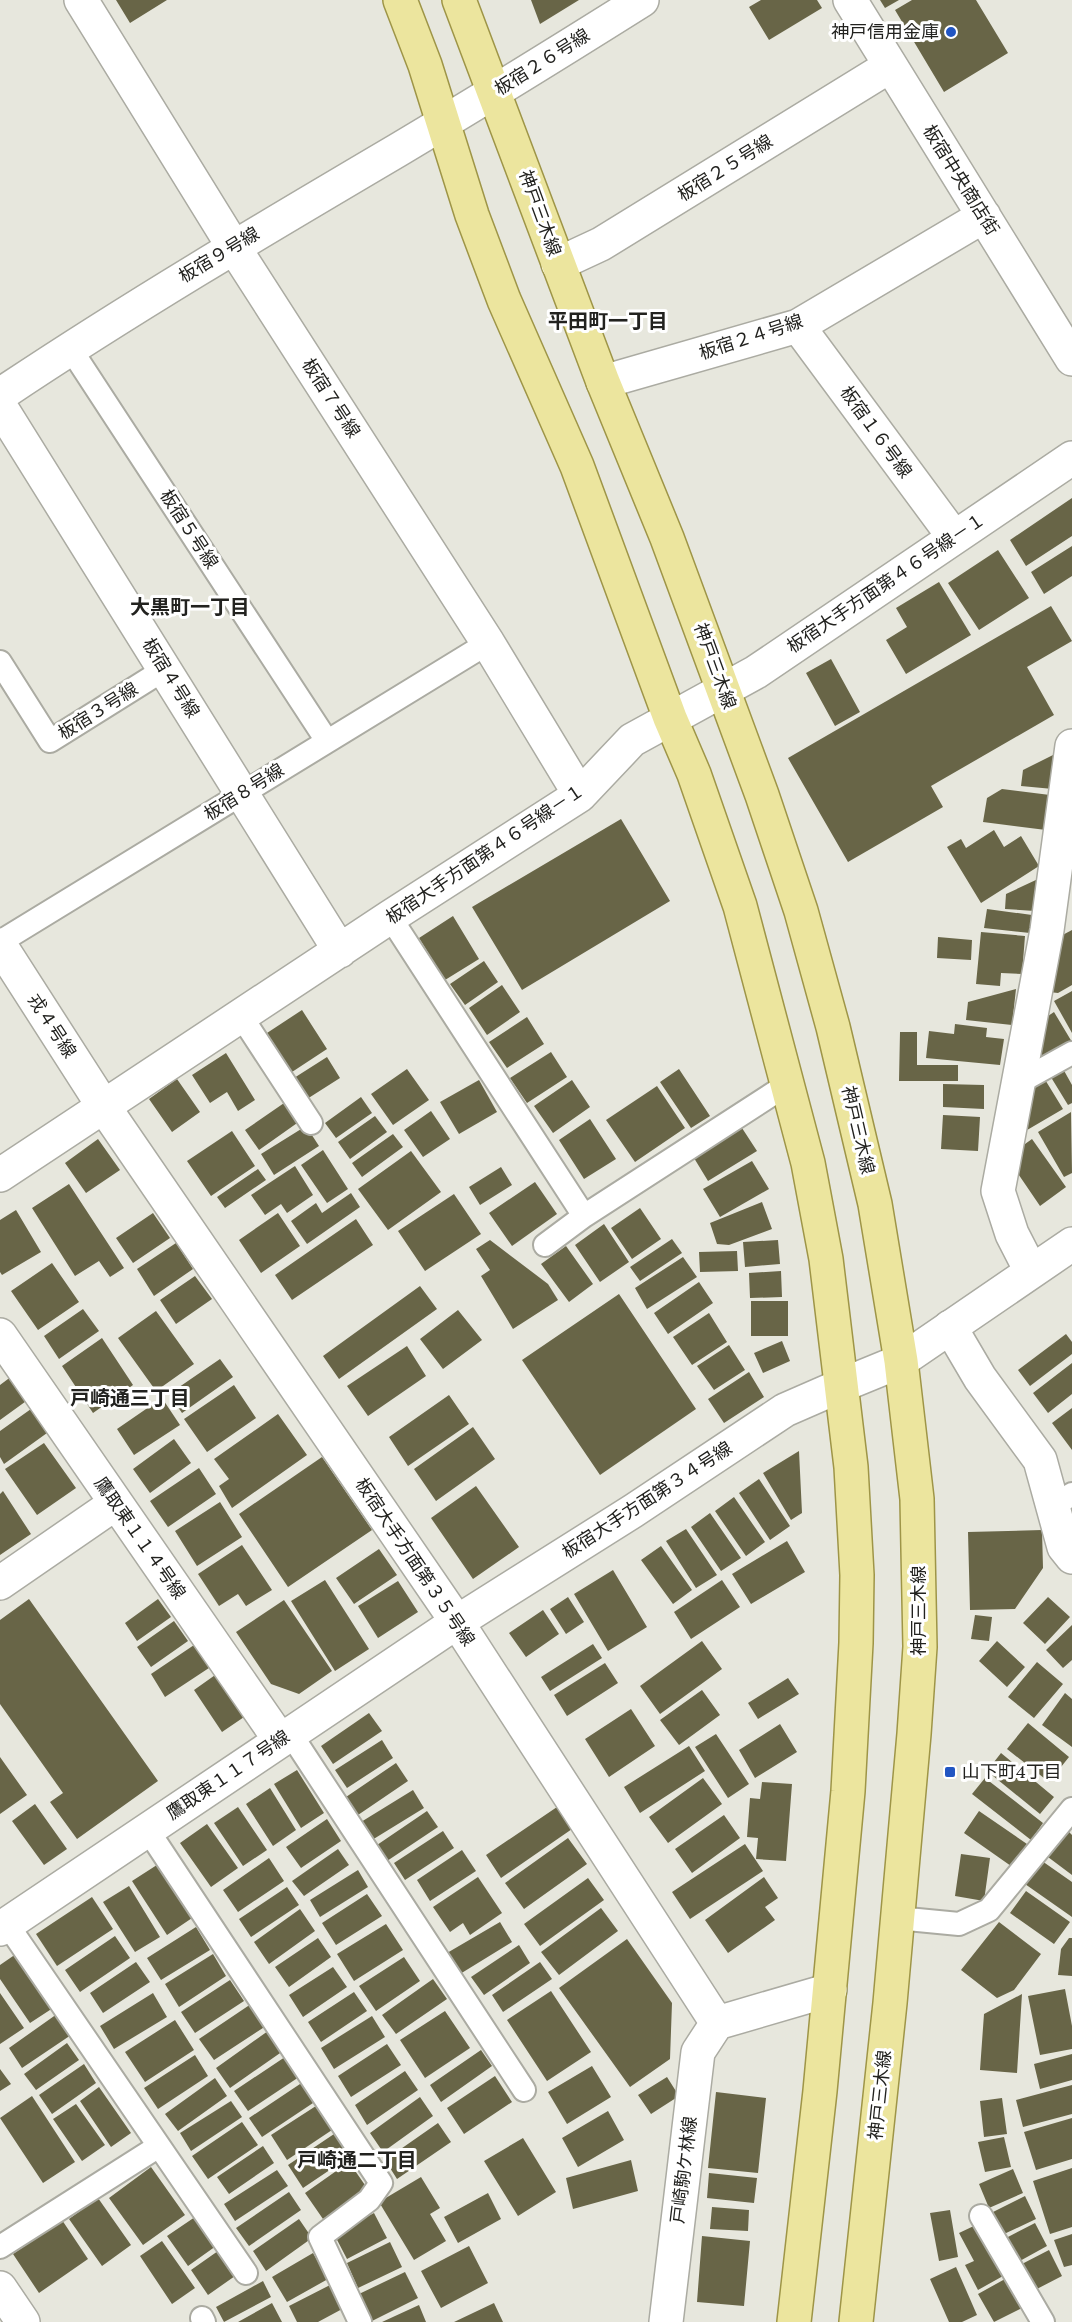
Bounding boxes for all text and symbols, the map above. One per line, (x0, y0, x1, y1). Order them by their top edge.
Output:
place label: 神戸信用金庫 (831, 20, 939, 43)
street label: 板宿２６号線 (490, 23, 594, 100)
marker: 神戸信用金庫 (944, 25, 958, 39)
street label: 板宿中央商店街 (918, 120, 1005, 239)
street label: 板宿２５号線 (673, 129, 777, 206)
street label: 神戸三木線 (514, 167, 567, 259)
street label: 板宿９号線 (174, 222, 263, 288)
district label: 平田町一丁目 (548, 308, 668, 333)
street label: 板宿２４号線 (696, 309, 806, 364)
street label: 板宿７号線 (297, 354, 366, 442)
street label: 板宿１６号線 (835, 381, 917, 482)
street label: 板宿５号線 (155, 485, 224, 573)
street label: 板宿大手方面第４６号線－１ (782, 508, 989, 658)
district label: 大黒町一丁目 (130, 594, 250, 619)
street label: 神戸三木線 (689, 620, 742, 712)
street label: 板宿４号線 (138, 633, 205, 722)
street label: 板宿３号線 (53, 677, 142, 744)
street label: 板宿８号線 (199, 758, 288, 825)
street label: 板宿大手方面第４６号線－１ (381, 779, 588, 929)
street label: 戎４号線 (23, 989, 82, 1062)
street label: 神戸三木線 (837, 1083, 880, 1176)
district label: 戸崎通三丁目 (70, 1385, 190, 1410)
street label: 板宿大手方面第３４号線 (557, 1436, 736, 1563)
street label: 鷹取東１１４号線 (90, 1472, 191, 1603)
street label: 板宿大手方面第３５号線 (351, 1473, 480, 1650)
street label: 神戸三木線 (907, 1566, 930, 1656)
street label: 鷹取東１１７号線 (162, 1725, 294, 1824)
place label: 山下町4丁目 (962, 1760, 1062, 1783)
marker: 山下町4丁目 (943, 1765, 957, 1779)
street label: 神戸三木線 (863, 2049, 896, 2141)
street label: 戸崎駒ケ林線 (666, 2115, 701, 2225)
district label: 戸崎通二丁目 (297, 2147, 417, 2172)

